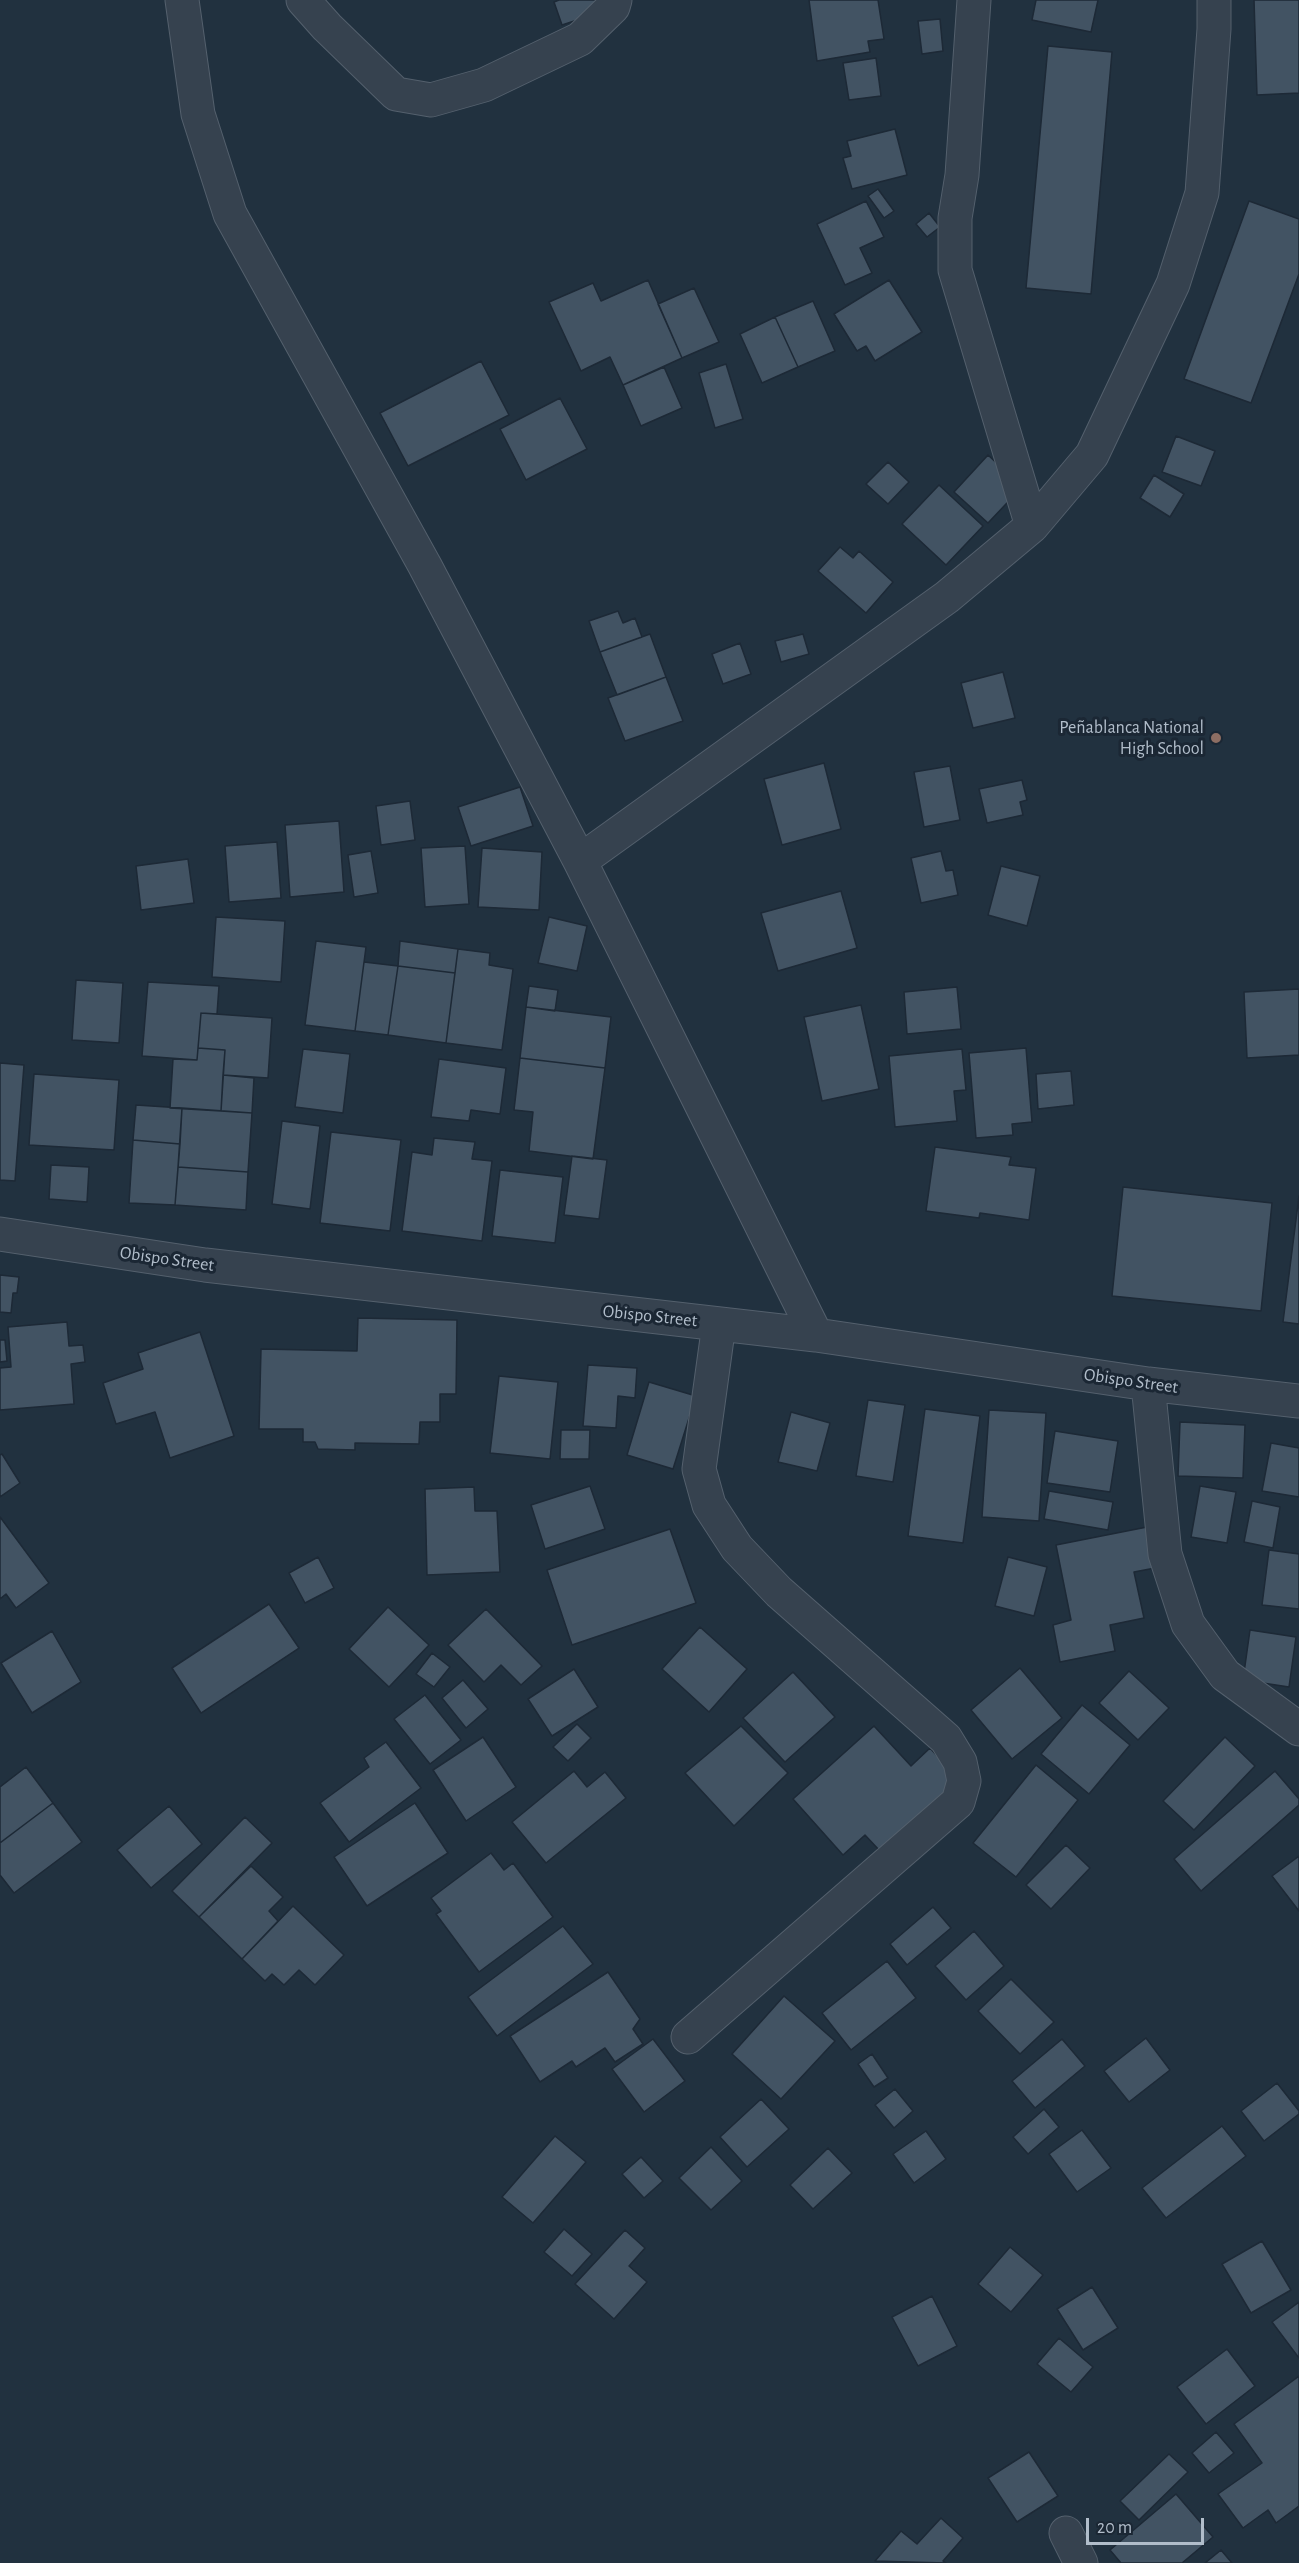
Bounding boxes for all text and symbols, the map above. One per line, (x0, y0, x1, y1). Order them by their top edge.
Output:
place label: Peñablanca National High School (1059, 717, 1204, 760)
marker: Peñablanca National High School (1209, 731, 1223, 745)
street label: Obispo Street (118, 1242, 216, 1276)
street label: Obispo Street (602, 1300, 698, 1332)
street label: Obispo Street (1082, 1364, 1180, 1398)
scale bar (1089, 2506, 1208, 2544)
text: 20 m (1097, 2519, 1132, 2537)

